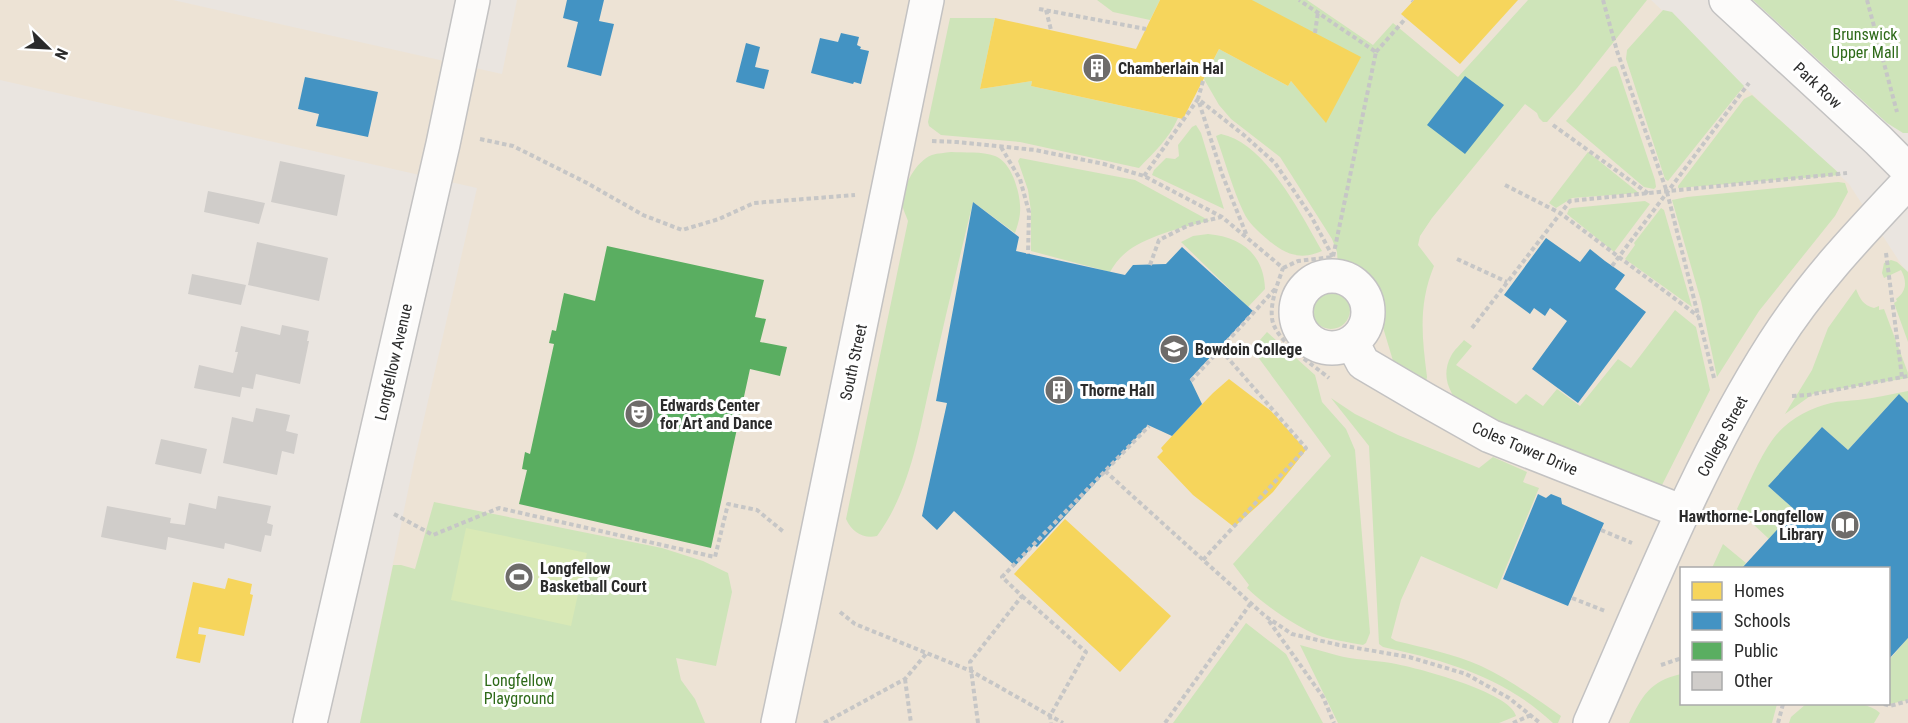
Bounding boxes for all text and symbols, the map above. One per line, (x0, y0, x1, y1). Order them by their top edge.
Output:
north arrow (18, 18, 78, 78)
park label: Brunswick Upper Mall (1831, 25, 1899, 62)
text: N (51, 46, 72, 62)
building icon: Chamberlain Hal (1081, 52, 1113, 84)
street label: Park Row (1790, 58, 1846, 112)
place label: Chamberlain Hal (1118, 59, 1224, 78)
street label: Longfellow Avenue (371, 302, 416, 422)
street label: South Street (836, 322, 871, 402)
school or university icon: Bowdoin College (1158, 333, 1190, 365)
place label: Bowdoin College (1195, 340, 1302, 359)
building icon: Thorne Hall (1043, 374, 1075, 406)
place label: Thorne Hall (1080, 381, 1154, 400)
street label: College Street (1693, 392, 1752, 480)
place label: Edwards Center for Art and Dance (660, 396, 773, 433)
theatre icon: Edwards Center for Art and Dance (623, 398, 655, 430)
street label: Coles Tower Drive (1469, 418, 1580, 479)
place label: Hawthorne-Longfellow Library (1679, 507, 1824, 544)
library icon: Hawthorne-Longfellow Library (1829, 509, 1861, 541)
place label: Longfellow Basketball Court (540, 559, 647, 596)
sports icon: Longfellow Basketball Court (503, 561, 535, 593)
legend (1680, 567, 1890, 705)
text: Homes (1734, 580, 1784, 601)
text: Schools (1734, 610, 1791, 631)
text: Public (1734, 640, 1778, 661)
text: Other (1734, 670, 1773, 691)
park label: Longfellow Playground (484, 671, 554, 708)

